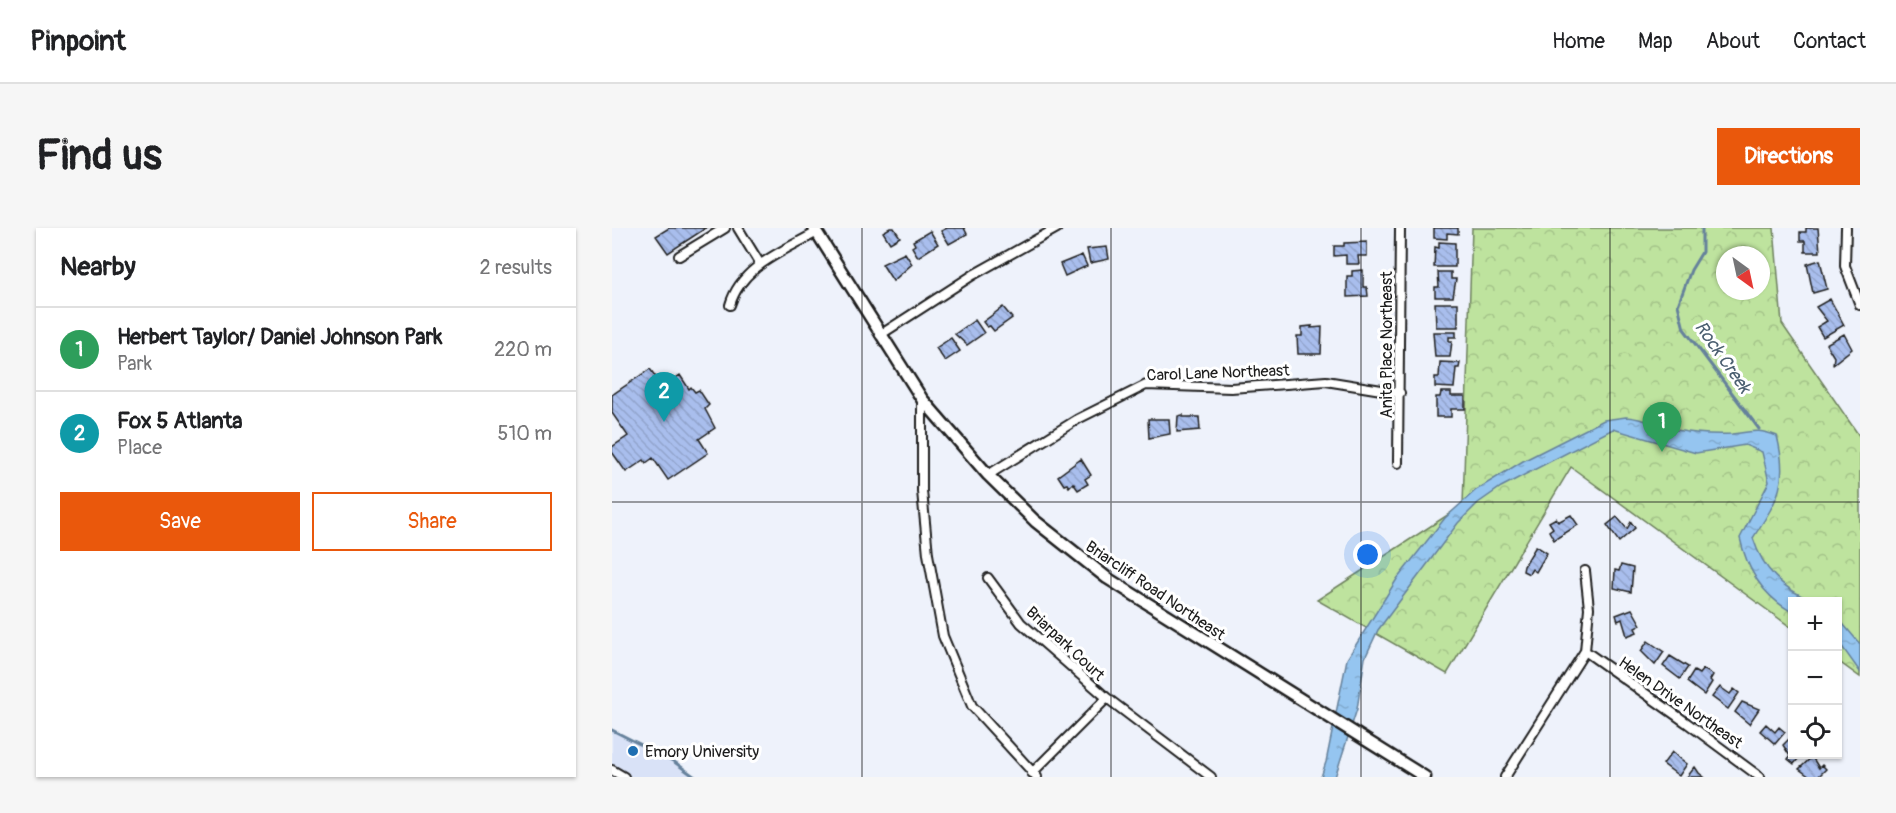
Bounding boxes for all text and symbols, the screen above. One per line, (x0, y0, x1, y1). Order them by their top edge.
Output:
text: Pinpoint (30, 24, 126, 59)
text: Home (1552, 28, 1605, 55)
text: Map (1638, 28, 1673, 55)
text: About (1706, 28, 1760, 55)
text: Contact (1793, 28, 1866, 55)
button: Directions (1717, 128, 1860, 185)
text: Find us (36, 130, 162, 182)
north arrow (1716, 246, 1770, 300)
text: Nearby (60, 251, 136, 283)
text: 2 results (480, 255, 552, 280)
street label: Anita Place Northeast (1377, 271, 1397, 419)
water label: Rock Creek (1689, 317, 1757, 399)
text: Herbert Taylor/ Daniel Johnson Park (117, 323, 442, 351)
text: 1 (76, 337, 83, 362)
text: 220 m (494, 337, 552, 362)
text: Park (117, 351, 152, 376)
street label: Carol Lane Northeast (1146, 360, 1290, 385)
pin: 2 (644, 372, 684, 422)
pin: 1 (1642, 402, 1682, 452)
text: Fox 5 Atlanta (117, 407, 243, 435)
text: 2 (74, 421, 85, 446)
text: 510 m (498, 421, 552, 446)
text: Place (117, 435, 162, 460)
button: Save (60, 492, 300, 551)
button: Share (312, 492, 552, 551)
street label: Briarcliff Road Northeast (1082, 537, 1230, 645)
your location (1353, 540, 1382, 569)
map controls (1788, 597, 1842, 759)
button: + (1788, 597, 1842, 651)
street label: Briarpark Court (1022, 602, 1109, 686)
button: − (1788, 651, 1842, 705)
street label: Helen Drive Northeast (1615, 652, 1747, 753)
button: locate (1788, 705, 1842, 759)
place label: Emory University (645, 742, 759, 762)
marker: Emory University (626, 744, 640, 758)

